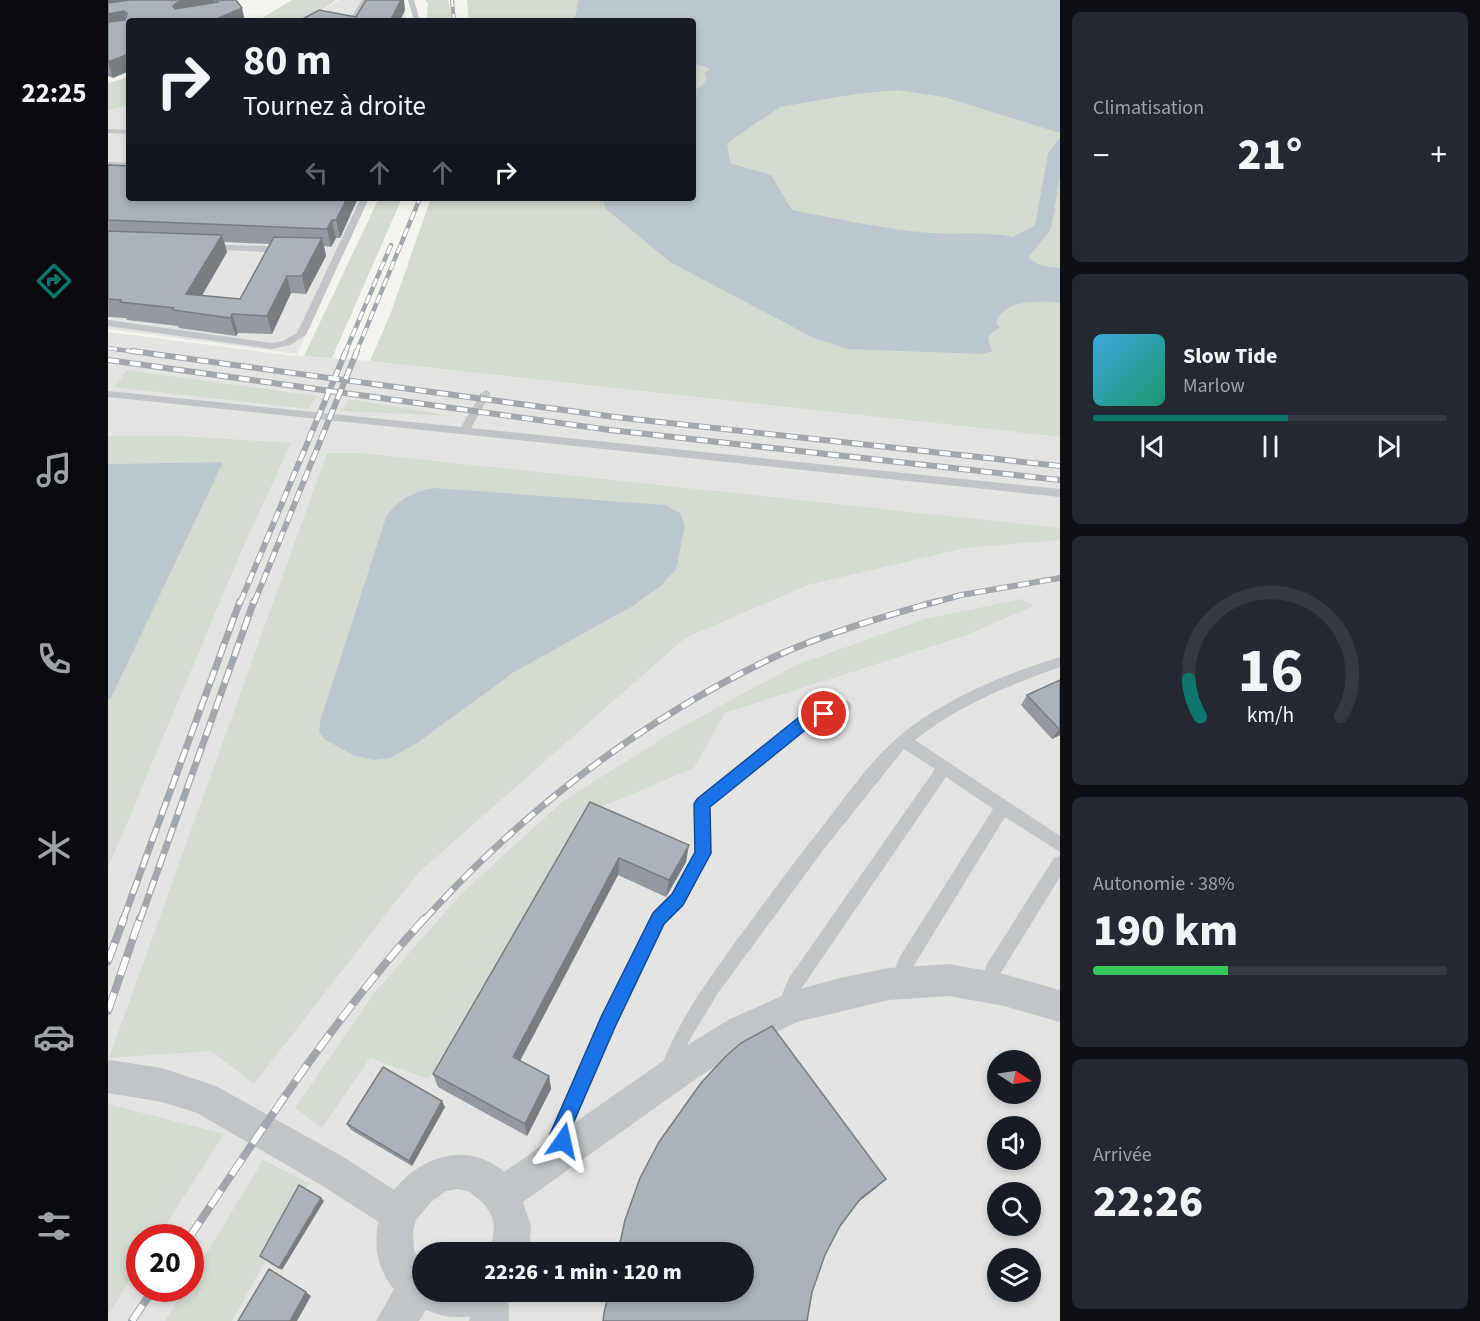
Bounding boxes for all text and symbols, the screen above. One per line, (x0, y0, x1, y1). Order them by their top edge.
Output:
text: 80 m (243, 31, 332, 91)
icon: right (144, 42, 222, 120)
text: 22:25 (21, 74, 87, 113)
text: Tournez à droite (243, 87, 426, 126)
text: Climatisation (1093, 94, 1204, 122)
text: 21° (1238, 123, 1302, 187)
text: − (1093, 132, 1109, 179)
text: + (1431, 132, 1447, 179)
icon: left (300, 156, 333, 189)
icon: ahead (363, 156, 396, 189)
icon: ahead (426, 156, 459, 189)
icon: right (489, 156, 522, 189)
icon: directions (33, 260, 75, 302)
text: Slow Tide (1183, 340, 1277, 372)
text: Marlow (1183, 372, 1245, 400)
icon: previous (1136, 430, 1169, 463)
icon: pause (1254, 430, 1287, 463)
icon: next (1372, 430, 1405, 463)
icon: music (33, 449, 75, 491)
text: 16 (1237, 628, 1303, 717)
icon: phone (33, 638, 75, 680)
pin (798, 688, 849, 739)
icon: arrive (807, 697, 840, 730)
text: km/h (1246, 701, 1294, 732)
icon: climate (33, 827, 75, 869)
text: Autonomie · 38% (1093, 870, 1234, 898)
text: 190 km (1093, 899, 1238, 963)
icon: car (33, 1016, 75, 1058)
north arrow (987, 1050, 1041, 1104)
map controls (987, 1050, 1041, 1302)
position arrow (531, 1109, 595, 1173)
button: sound (987, 1116, 1041, 1170)
text: Arrivée (1093, 1141, 1152, 1169)
text: 22:26 (1093, 1170, 1203, 1234)
button: search (987, 1182, 1041, 1236)
icon: filters (33, 1205, 75, 1247)
speed limit sign: 20 (126, 1224, 204, 1302)
button: layers (987, 1248, 1041, 1302)
text: 22:26 · 1 min · 120 m (484, 1256, 682, 1288)

